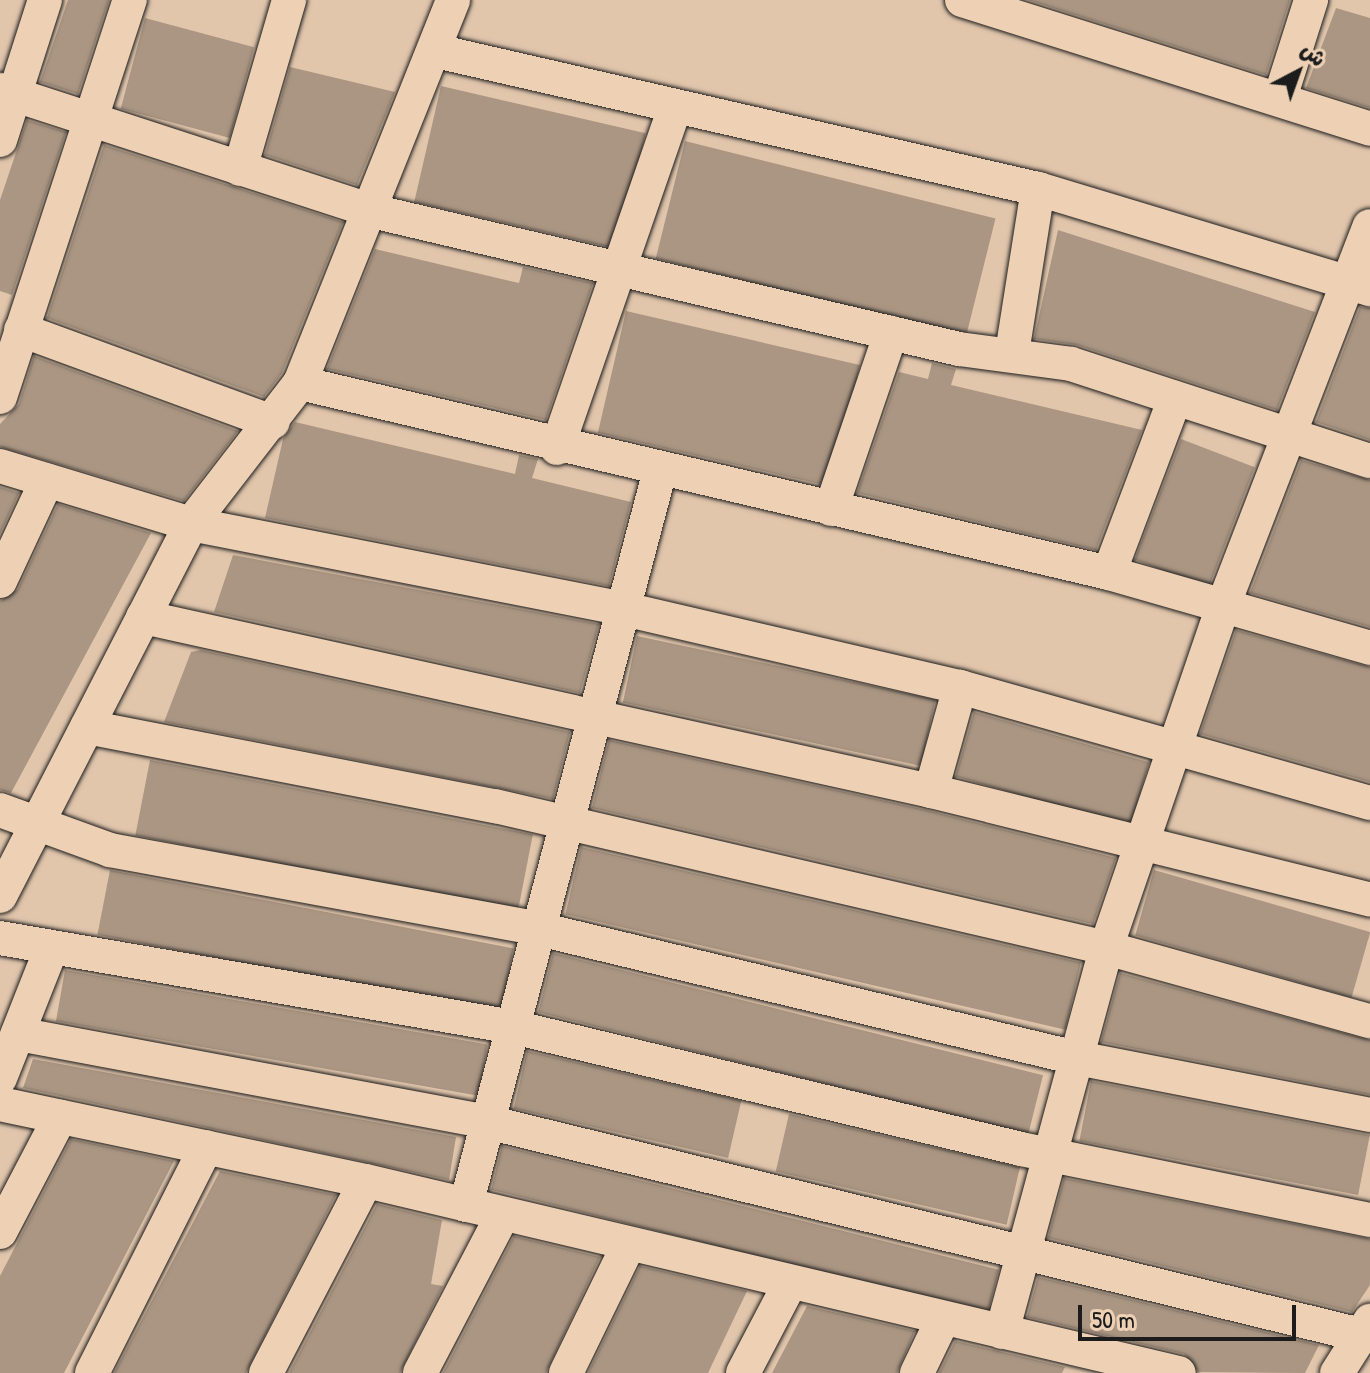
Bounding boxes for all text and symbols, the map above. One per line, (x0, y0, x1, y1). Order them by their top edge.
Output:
north arrow (1258, 32, 1338, 112)
text: ش (1295, 35, 1333, 73)
scale bar (1082, 1289, 1300, 1339)
text: 50 m (1092, 1303, 1135, 1335)

